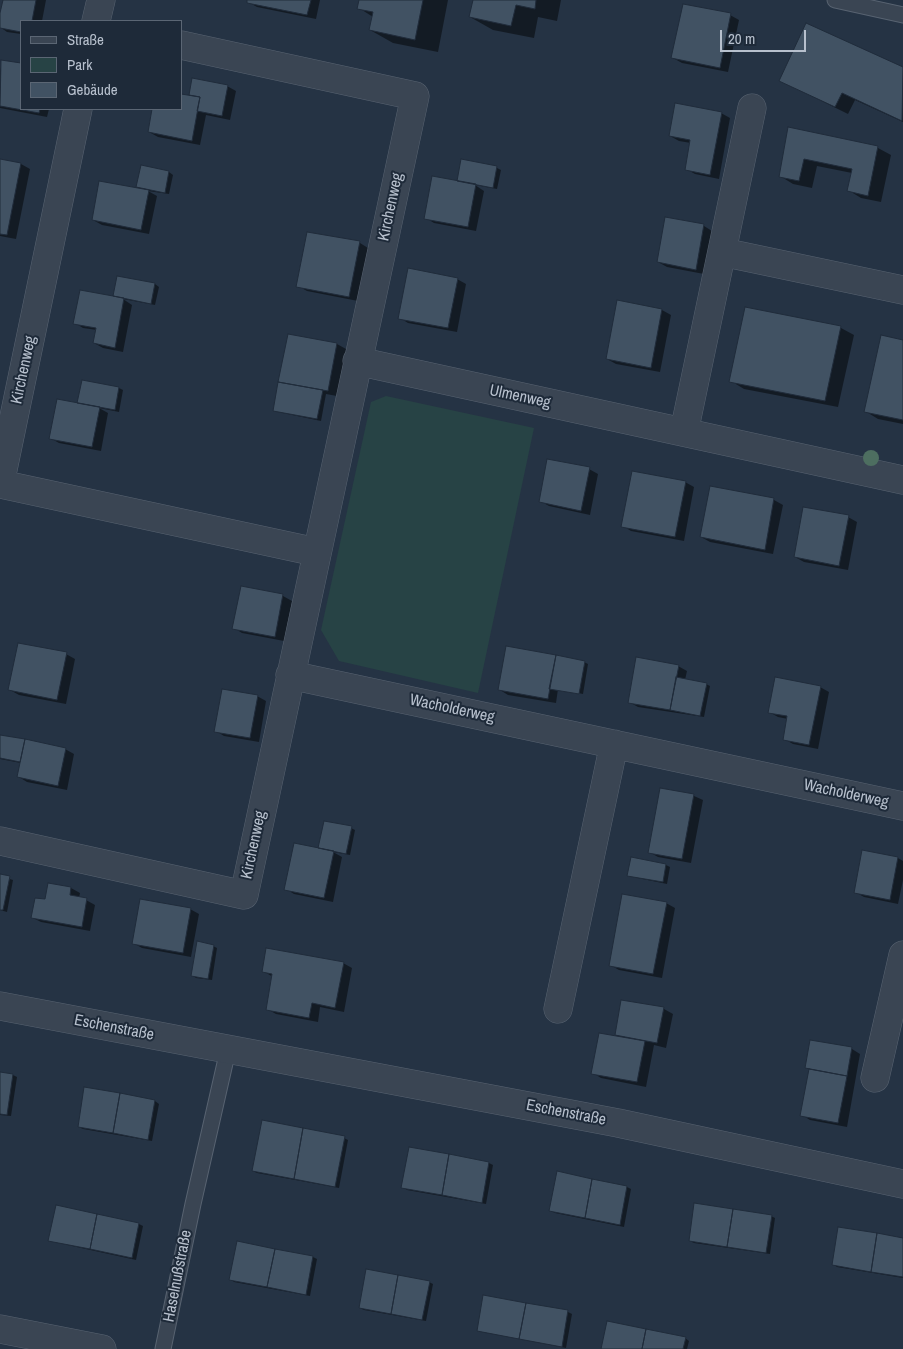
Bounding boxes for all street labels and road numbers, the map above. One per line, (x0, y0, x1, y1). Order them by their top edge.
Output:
street label: Kirchenweg (374, 171, 408, 243)
street label: Kirchenweg (7, 334, 41, 406)
street label: Ulmenweg (488, 381, 552, 413)
street label: Wacholderweg (408, 691, 496, 727)
street label: Wacholderweg (802, 776, 890, 812)
street label: Kirchenweg (237, 809, 271, 881)
street label: Eschenstraße (72, 1011, 156, 1045)
street label: Eschenstraße (524, 1096, 608, 1130)
street label: Haselnußstraße (160, 1228, 196, 1324)

